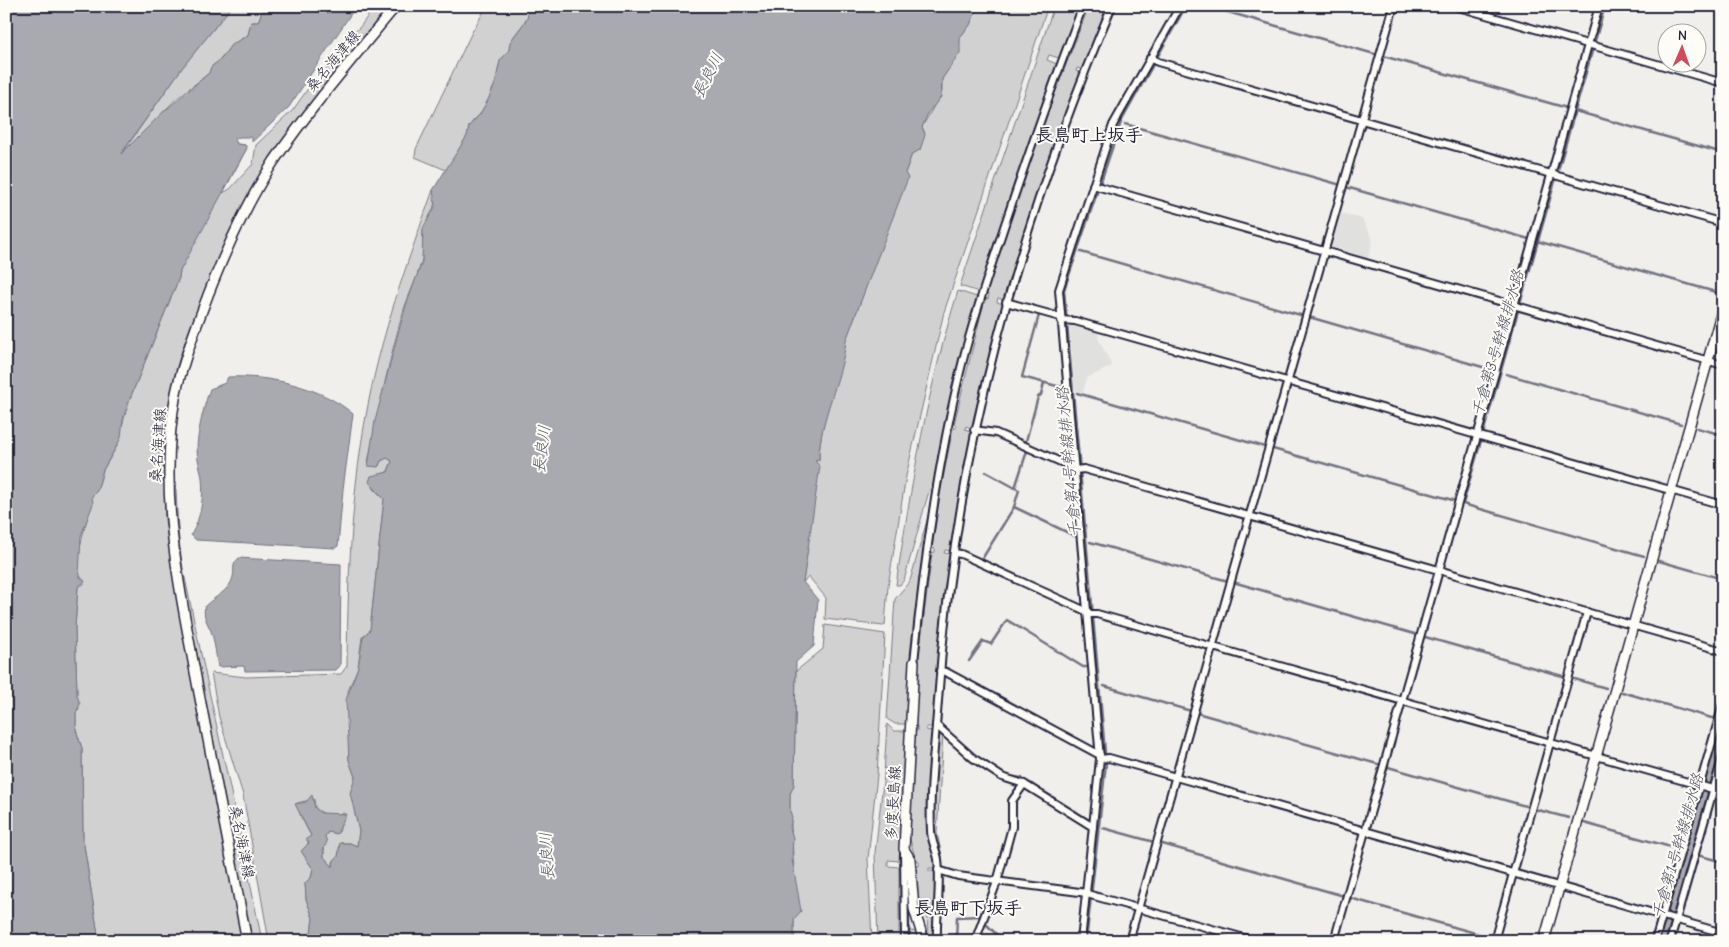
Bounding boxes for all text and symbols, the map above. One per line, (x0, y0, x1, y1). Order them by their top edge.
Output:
north arrow (1656, 22, 1706, 72)
street label: 桑名海津線 (302, 26, 364, 96)
text: N (1678, 27, 1687, 44)
water label: 長良川 (689, 50, 727, 101)
district label: 長島町上坂手 (1035, 125, 1143, 146)
water label: 千倉第3号幹線排水路 (1468, 267, 1528, 419)
water label: 千倉第4号幹線排水路 (1053, 385, 1085, 538)
street label: 桑名海津線 (146, 407, 170, 483)
water label: 長良川 (530, 424, 554, 474)
street label: 多度長島線 (882, 765, 904, 841)
water label: 千倉第1号幹線排水路 (1649, 771, 1708, 921)
street label: 桑名海津線 (226, 803, 258, 881)
water label: 長良川 (536, 831, 558, 881)
district label: 長島町下坂手 (914, 898, 1022, 919)

